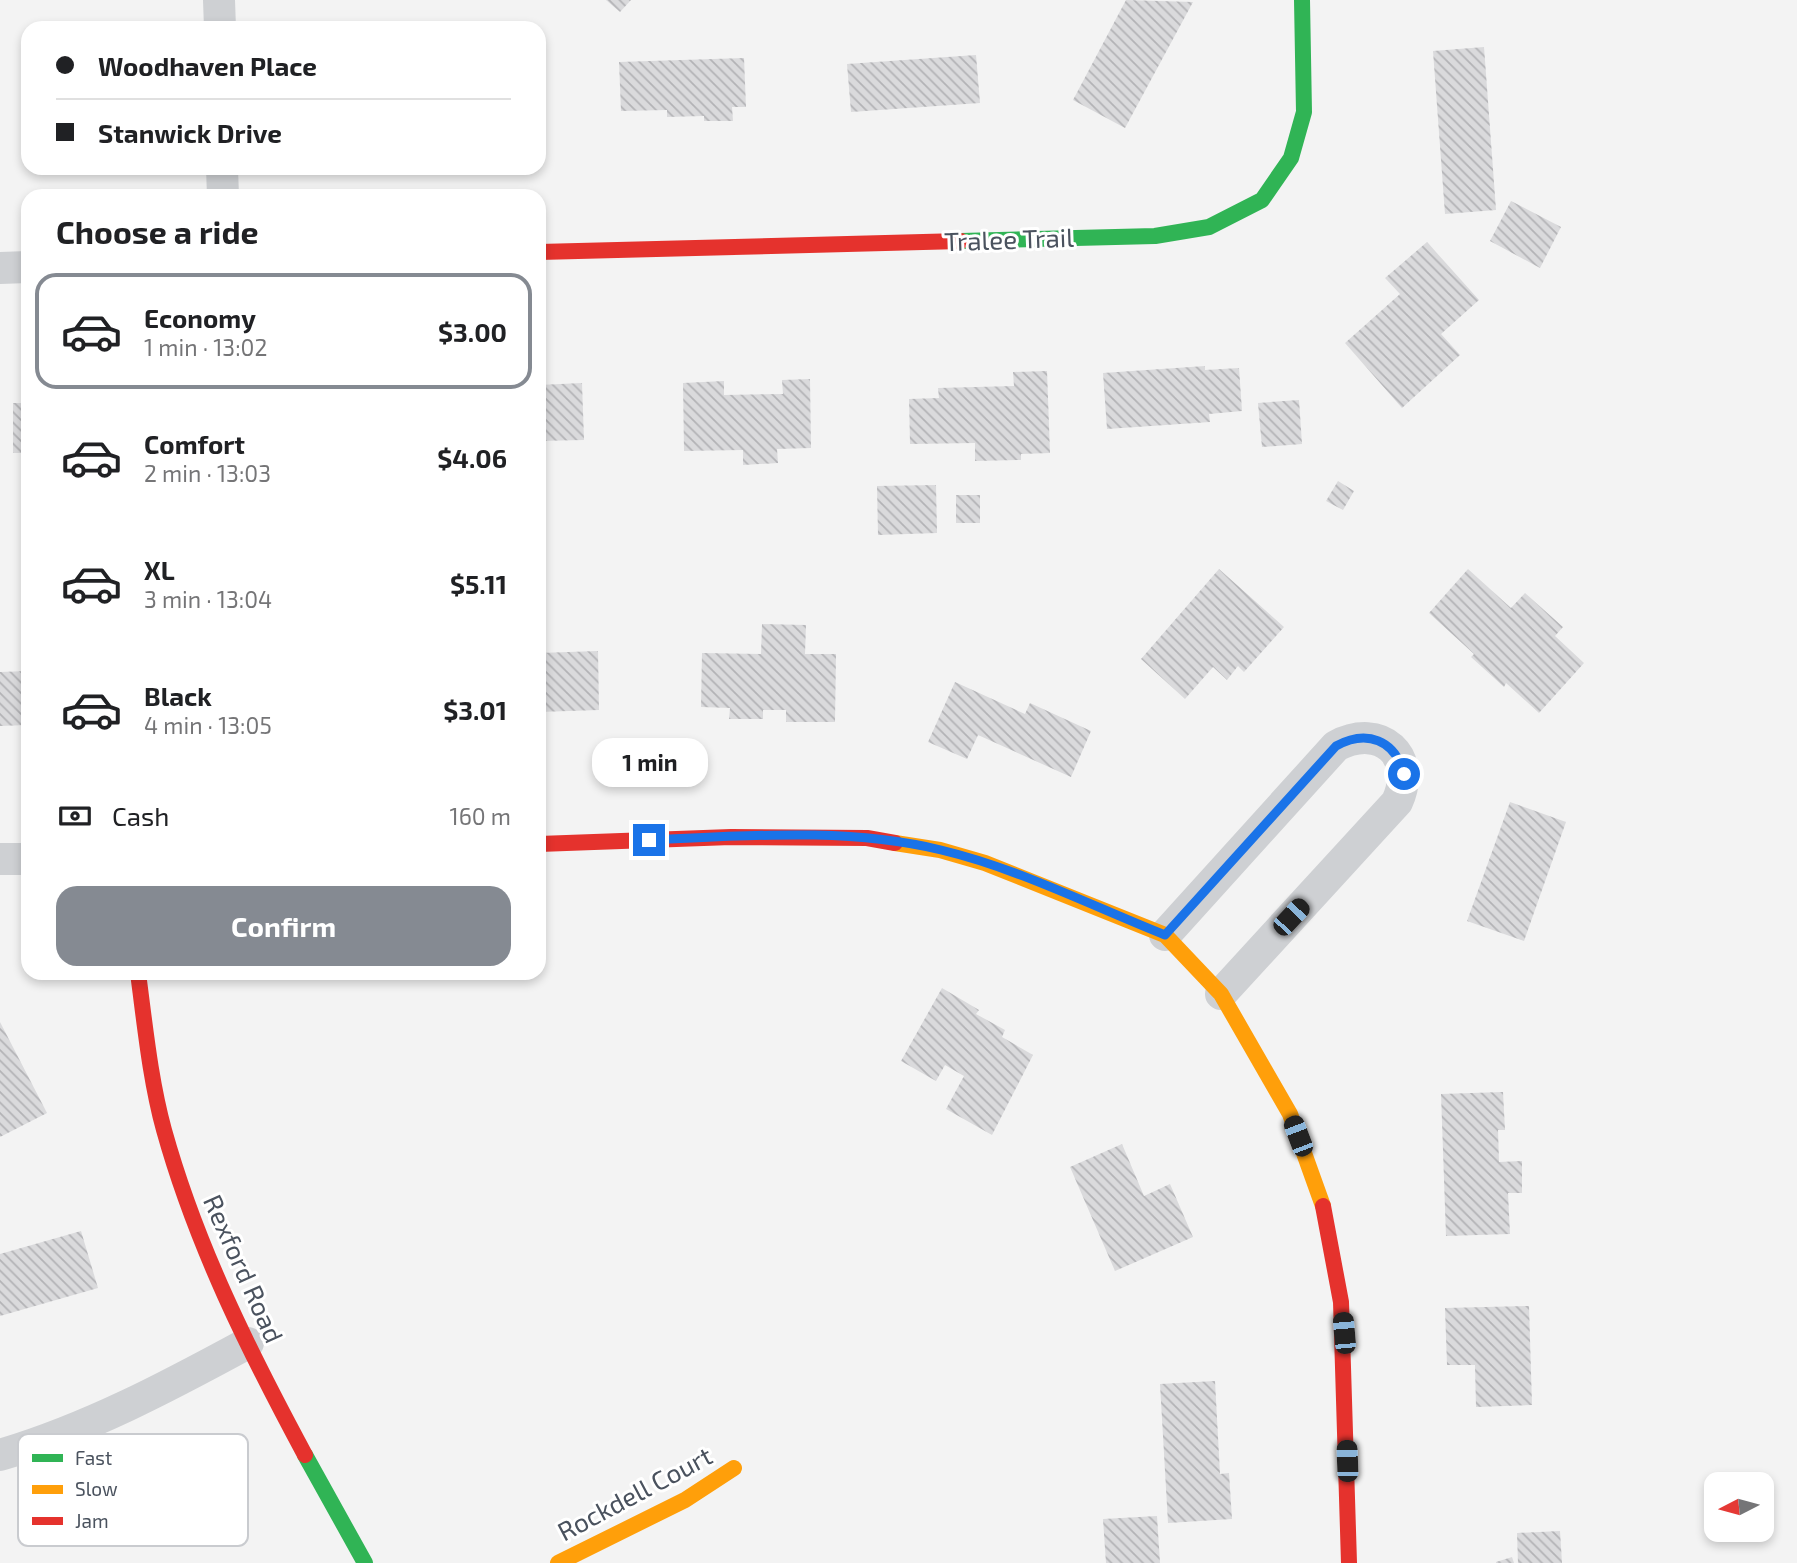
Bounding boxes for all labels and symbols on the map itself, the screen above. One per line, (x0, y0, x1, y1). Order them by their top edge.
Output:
street label: Tralee Trail (944, 221, 1075, 256)
callout: 1 min (591, 738, 707, 788)
route start (1388, 758, 1420, 790)
route end (633, 824, 665, 856)
car (1269, 894, 1314, 940)
car (1281, 1113, 1316, 1159)
street label: Rexford Road (198, 1190, 291, 1347)
car (1332, 1311, 1357, 1355)
legend (18, 1434, 248, 1546)
street label: Rockdell Court (552, 1439, 717, 1546)
car (1336, 1440, 1359, 1482)
text: Fast (75, 1446, 112, 1469)
north arrow (1704, 1472, 1774, 1542)
text: Slow (75, 1477, 118, 1500)
text: Jam (75, 1509, 109, 1532)

